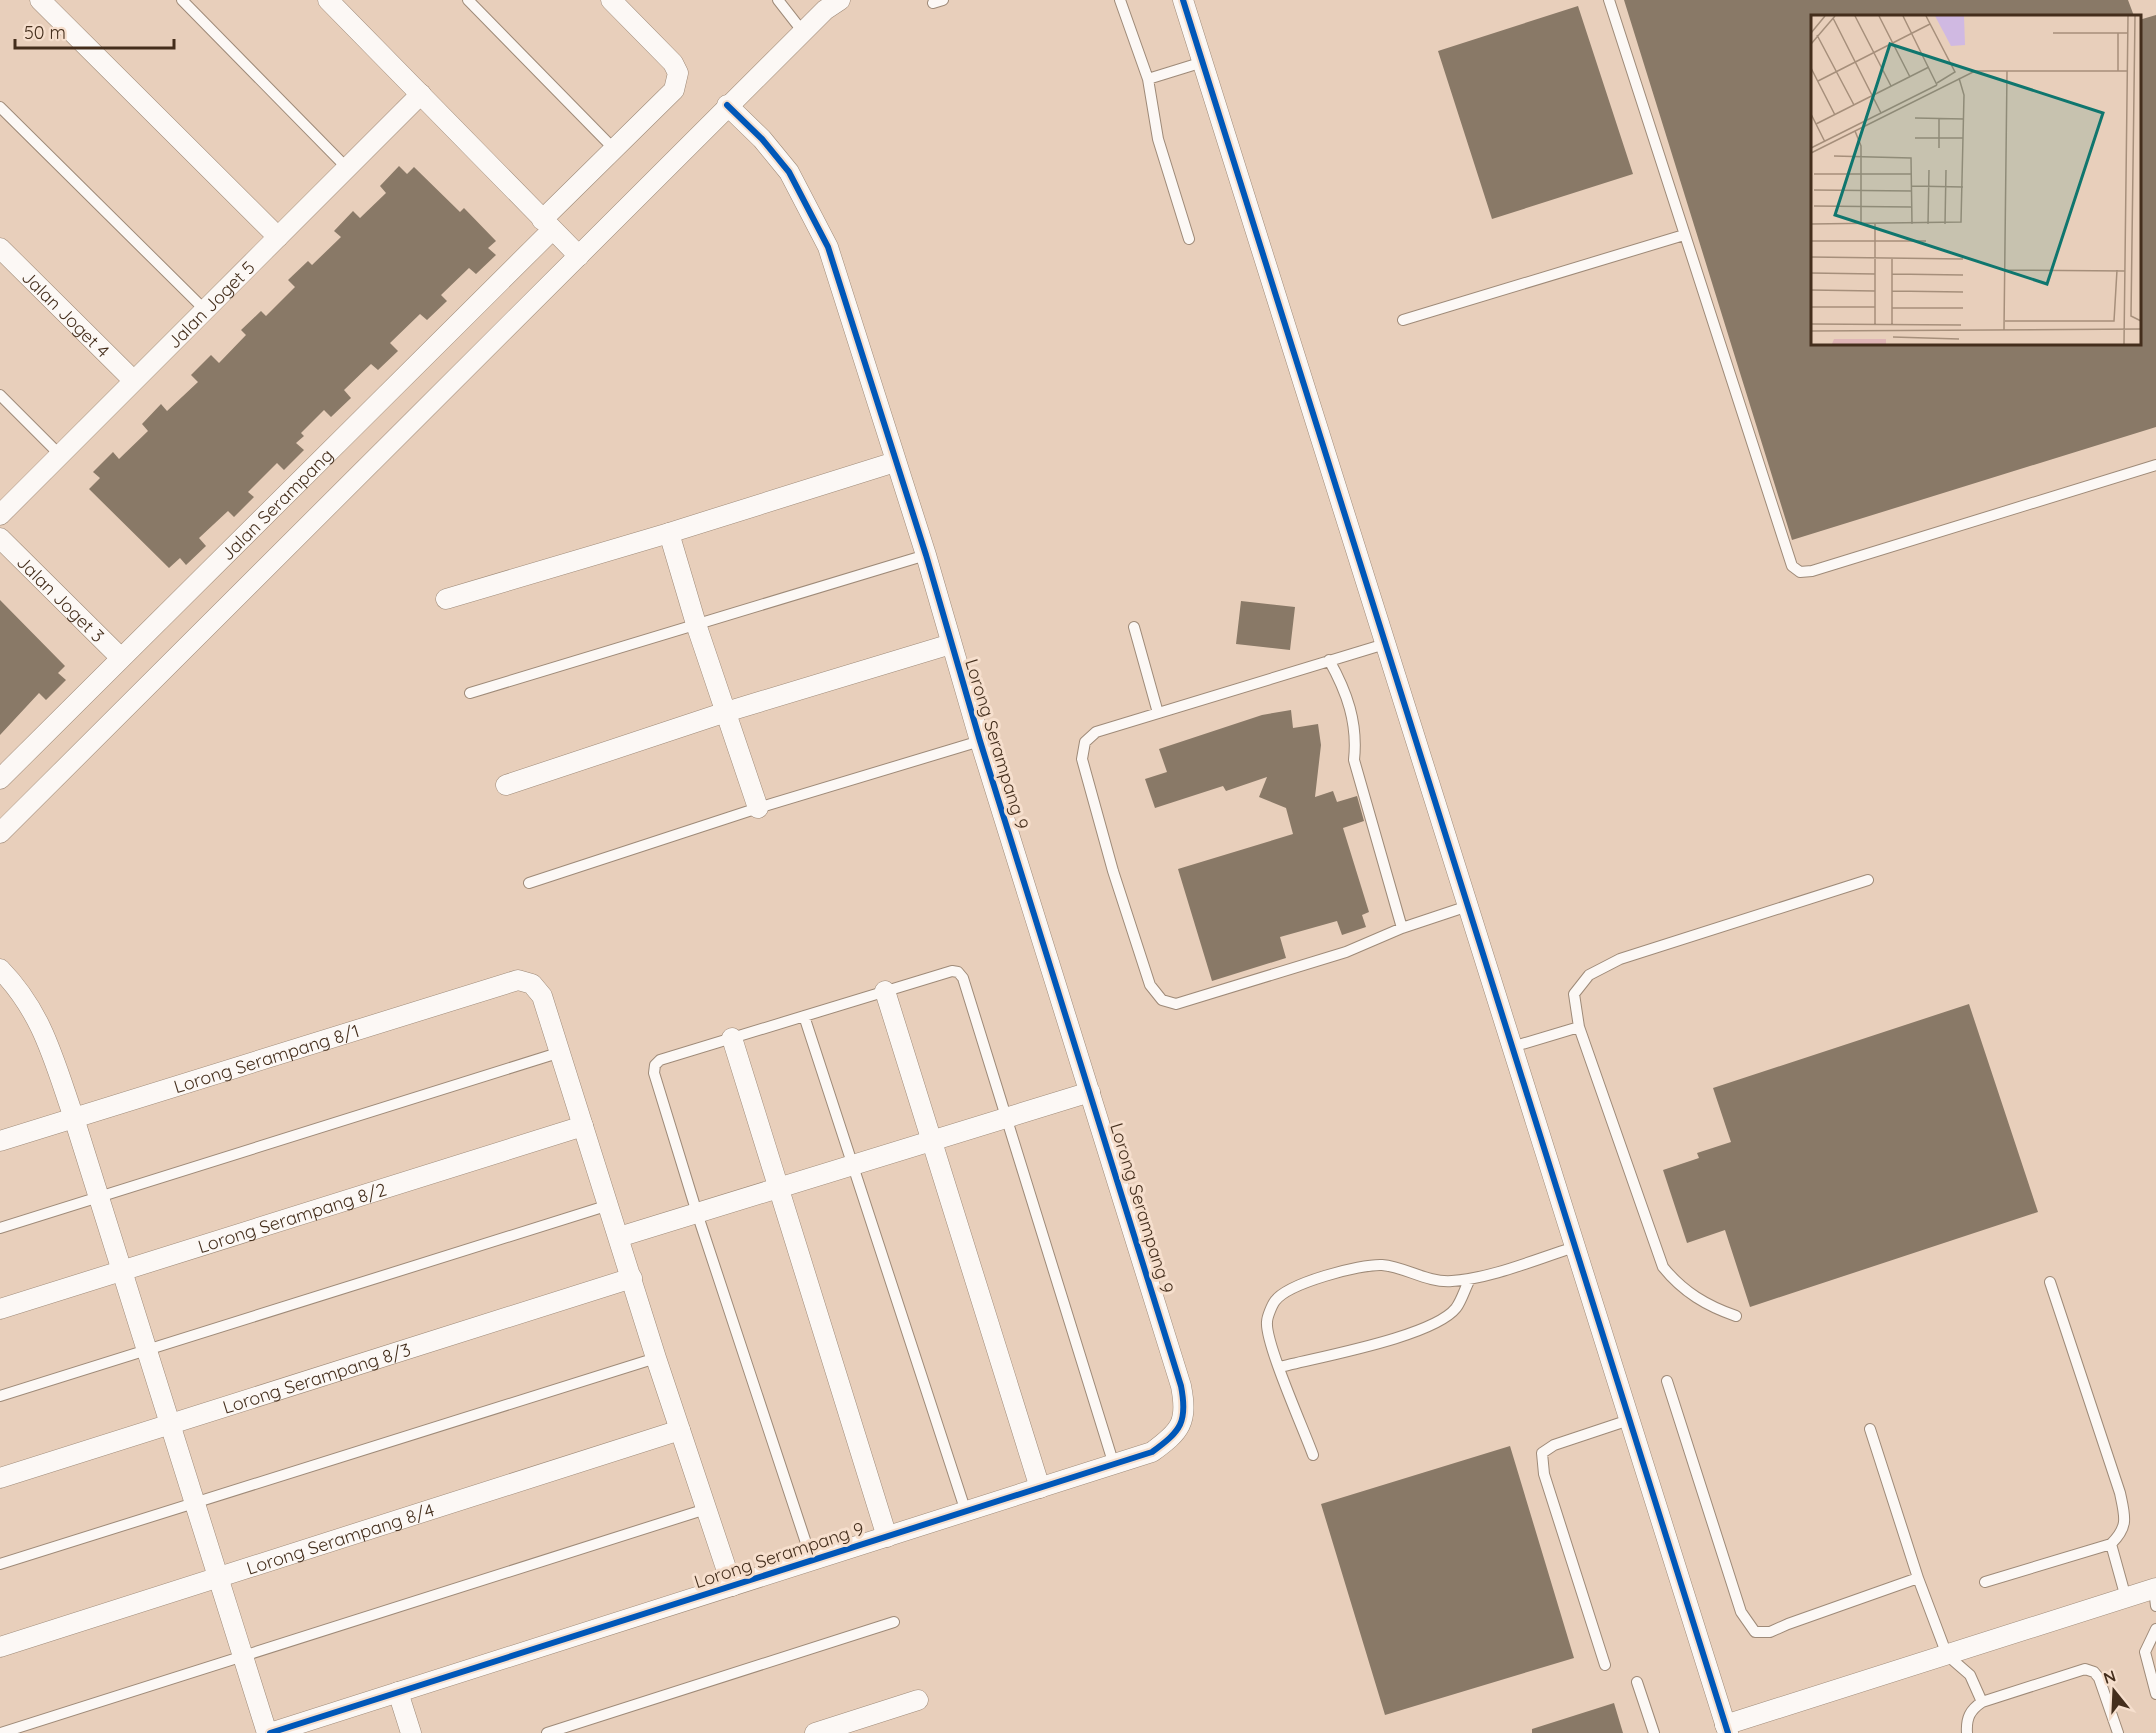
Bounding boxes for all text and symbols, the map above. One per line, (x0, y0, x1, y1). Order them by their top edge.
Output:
scale bar (15, 12, 174, 50)
inset map (1811, 15, 2141, 345)
text: 50 m (24, 21, 66, 44)
street label: Jalan Joget 5 (162, 256, 259, 353)
street label: Jalan Joget 4 (17, 265, 115, 362)
street label: Jalan Serampang (215, 443, 338, 565)
street label: Jalan Joget 3 (12, 550, 110, 647)
street label: Lorong Serampang 9 (960, 656, 1034, 832)
street label: Lorong Serampang 8/1 (171, 1019, 362, 1098)
street label: Lorong Serampang 9 (1105, 1120, 1179, 1296)
street label: Lorong Serampang 8/2 (195, 1177, 389, 1258)
street label: Lorong Serampang 8/3 (220, 1337, 413, 1418)
street label: Lorong Serampang 8/4 (243, 1498, 437, 1579)
street label: Lorong Serampang 9 (691, 1517, 867, 1593)
north arrow (2084, 1661, 2144, 1721)
text: N (2101, 1665, 2118, 1688)

